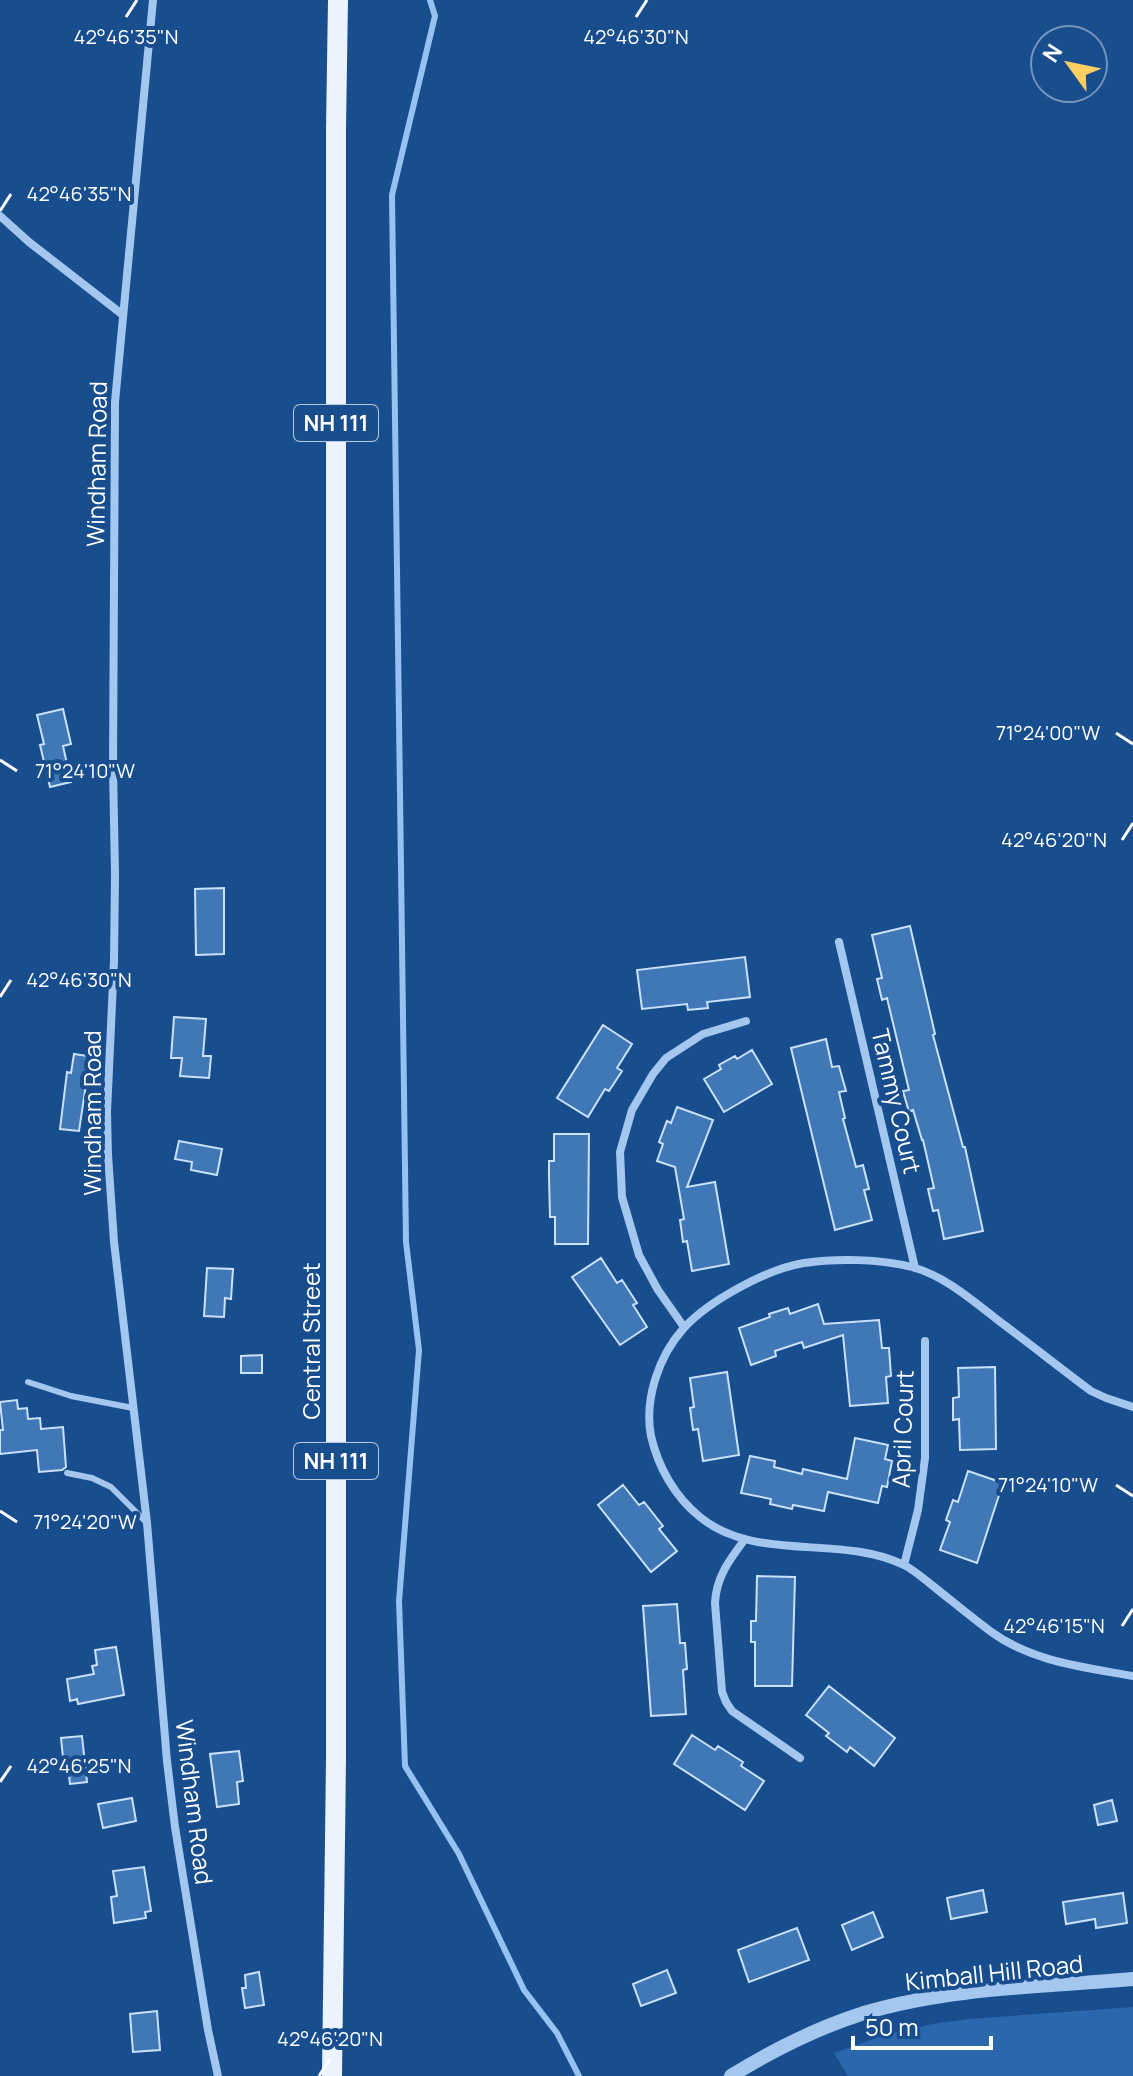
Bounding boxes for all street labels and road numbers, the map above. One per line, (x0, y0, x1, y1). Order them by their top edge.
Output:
street label: Windham Road (78, 381, 114, 547)
road number: NH 111 (294, 405, 378, 441)
street label: Tammy Court (864, 1025, 930, 1177)
street label: Windham Road (75, 1030, 108, 1196)
street label: Central Street (294, 1262, 327, 1420)
street label: April Court (883, 1369, 921, 1489)
road number: NH 111 (294, 1443, 378, 1479)
street label: Windham Road (169, 1718, 221, 1886)
street label: Kimball Hill Road (903, 1946, 1085, 1998)

